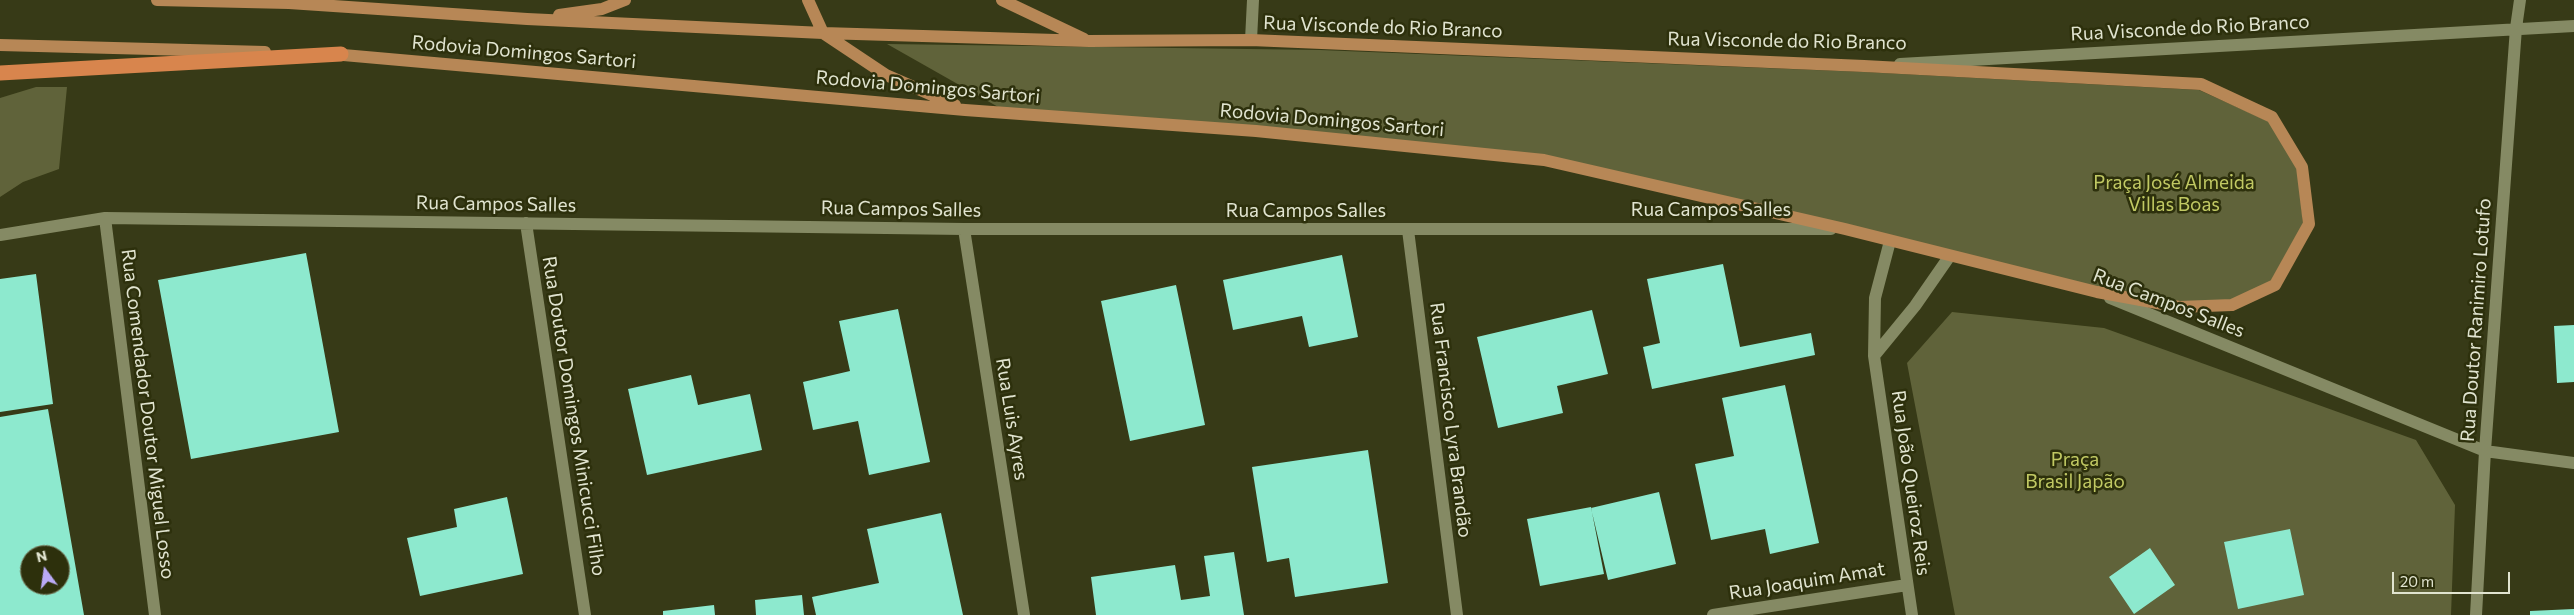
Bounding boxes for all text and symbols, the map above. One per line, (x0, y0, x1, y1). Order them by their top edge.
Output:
street label: Rua Visconde do Rio Branco (2070, 10, 2310, 46)
street label: Rua Visconde do Rio Branco (1263, 11, 1503, 43)
street label: Rua Visconde do Rio Branco (1667, 28, 1907, 54)
street label: Rodovia Domingos Sartori (411, 31, 637, 73)
street label: Rodovia Domingos Sartori (815, 66, 1041, 108)
street label: Rodovia Domingos Sartori (1219, 99, 1445, 141)
park label: Praça José Almeida Villas Boas (2093, 172, 2255, 216)
street label: Rua Campos Salles (416, 191, 576, 217)
street label: Rua Campos Salles (821, 196, 981, 222)
street label: Rua Doutor Ranimiro Lotufo (2456, 198, 2496, 442)
street label: Rua Campos Salles (1631, 199, 1791, 221)
street label: Rua Campos Salles (1226, 200, 1386, 222)
street label: Rua Comendador Doutor Miguel Losso (116, 248, 180, 580)
street label: Rua Doutor Domingos Minicucci Filho (537, 255, 611, 577)
street label: Rua Campos Salles (2090, 264, 2248, 342)
street label: Rua Francisco Lyra Brandão (1425, 301, 1477, 539)
street label: Rua Luis Ayres (991, 356, 1033, 482)
street label: Rua João Queiroz Reis (1887, 389, 1935, 577)
park label: Praça Brasil Japão (2025, 449, 2125, 493)
north arrow (20, 545, 70, 595)
text: N (34, 546, 49, 565)
street label: Rua Joaquim Amat (1727, 557, 1887, 605)
scale bar (2394, 562, 2512, 594)
text: 20 m (2400, 572, 2434, 590)

